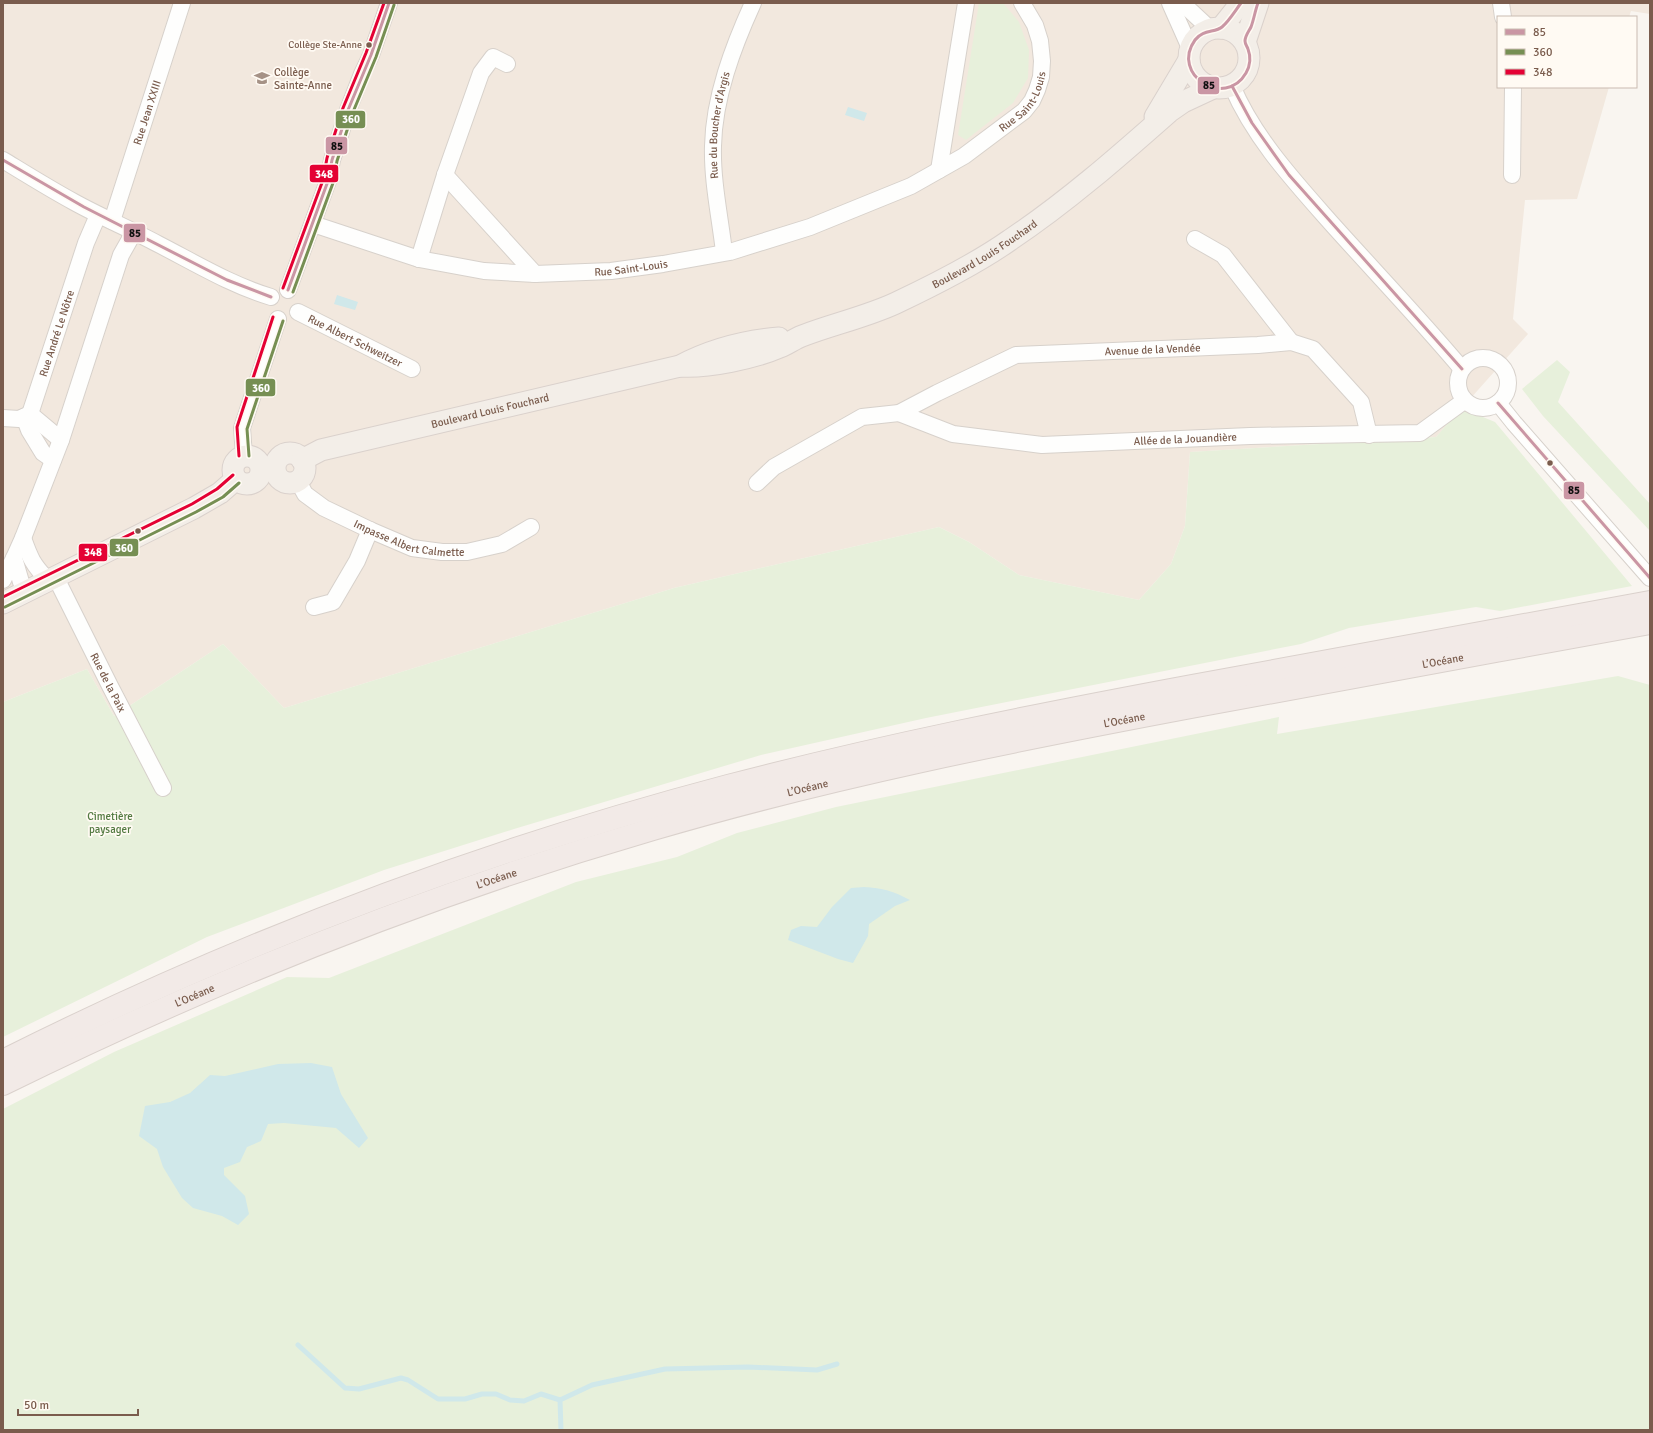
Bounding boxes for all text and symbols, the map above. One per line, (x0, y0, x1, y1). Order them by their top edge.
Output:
legend (1497, 16, 1637, 88)
text: 85 (1533, 25, 1546, 40)
place label: Collège Ste-Anne (288, 39, 362, 51)
marker: Collège Ste-Anne (364, 40, 374, 50)
text: 360 (1533, 45, 1552, 60)
text: 348 (1533, 65, 1552, 80)
place label: Collège Sainte-Anne (274, 66, 332, 92)
school or university icon: Collège Sainte-Anne (253, 69, 271, 87)
street label: Rue du Boucher d'Argis (706, 70, 732, 179)
street label: Rue Saint-Louis (996, 71, 1048, 134)
line badge: 85 (1197, 76, 1220, 95)
street label: Rue Jean XXIII (130, 78, 163, 147)
text: 85 (1203, 79, 1215, 92)
line badge: 360 (335, 110, 366, 129)
text: 360 (342, 113, 360, 126)
line badge: 85 (325, 136, 348, 155)
text: 85 (331, 140, 343, 153)
line badge: 348 (309, 164, 339, 183)
text: 348 (315, 168, 333, 181)
street label: Boulevard Louis Fouchard (930, 217, 1040, 291)
line badge: 85 (123, 223, 146, 243)
text: 85 (129, 227, 141, 240)
street label: Rue Saint-Louis (594, 257, 669, 278)
street label: Rue André Le Nôtre (36, 288, 77, 378)
street label: Rue Albert Schweitzer (306, 312, 405, 370)
street label: Avenue de la Vendée (1104, 341, 1201, 358)
line badge: 360 (245, 378, 276, 397)
text: 360 (252, 382, 270, 395)
street label: Boulevard Louis Fouchard (430, 390, 550, 431)
street label: Allée de la Jouandière (1133, 430, 1237, 448)
unlabelled marker (1545, 458, 1555, 468)
line badge: 85 (1563, 481, 1585, 500)
text: 85 (1568, 484, 1580, 497)
street label: Impasse Albert Calmette (352, 517, 464, 559)
unlabelled marker (133, 526, 143, 536)
line badge: 360 (109, 538, 139, 557)
text: 360 (115, 542, 133, 555)
line badge: 348 (78, 543, 108, 562)
text: 348 (84, 546, 102, 559)
street label: Rue de la Paix (88, 650, 129, 714)
street label: L’Océane (1421, 650, 1465, 671)
street label: L’Océane (1102, 709, 1146, 730)
street label: L’Océane (785, 776, 829, 799)
park label: Cimetière paysager (87, 810, 133, 836)
street label: L’Océane (474, 865, 519, 891)
street label: L’Océane (172, 981, 216, 1010)
scale bar (18, 1391, 138, 1417)
text: 50 m (24, 1398, 49, 1413)

